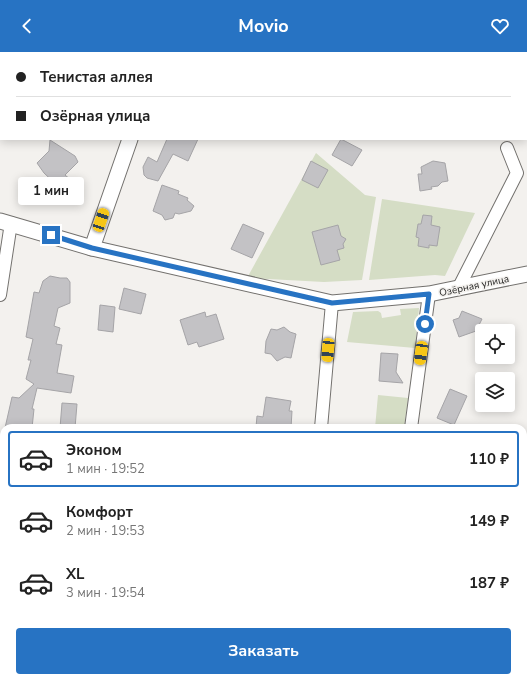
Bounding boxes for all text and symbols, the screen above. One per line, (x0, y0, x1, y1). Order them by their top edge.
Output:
text: Movio (238, 14, 289, 38)
icon: back (16, 15, 38, 37)
icon: heart (489, 15, 511, 37)
text: Тенистая аллея (40, 67, 153, 87)
text: Озёрная улица (40, 106, 151, 126)
callout: 1 мин (18, 177, 84, 205)
text: 1 мин (33, 182, 69, 200)
car (91, 207, 111, 233)
route end (42, 226, 60, 244)
street label: Озёрная улица (438, 272, 510, 300)
route start (416, 315, 434, 333)
map controls (475, 324, 515, 412)
button: locate (475, 324, 515, 364)
car (321, 338, 335, 362)
car (413, 340, 429, 366)
button: layers (475, 372, 515, 412)
text: Эконом (66, 440, 122, 460)
icon: car (18, 441, 54, 477)
text: 110 ₽ (469, 449, 509, 469)
text: 1 мин · 19:52 (66, 460, 145, 478)
text: Комфорт (66, 502, 133, 522)
icon: car (18, 503, 54, 539)
text: 149 ₽ (469, 511, 509, 531)
text: 2 мин · 19:53 (66, 522, 145, 540)
text: XL (66, 564, 85, 584)
icon: car (18, 565, 54, 601)
text: 187 ₽ (469, 573, 509, 593)
text: 3 мин · 19:54 (66, 584, 145, 602)
button: Заказать (16, 628, 511, 674)

